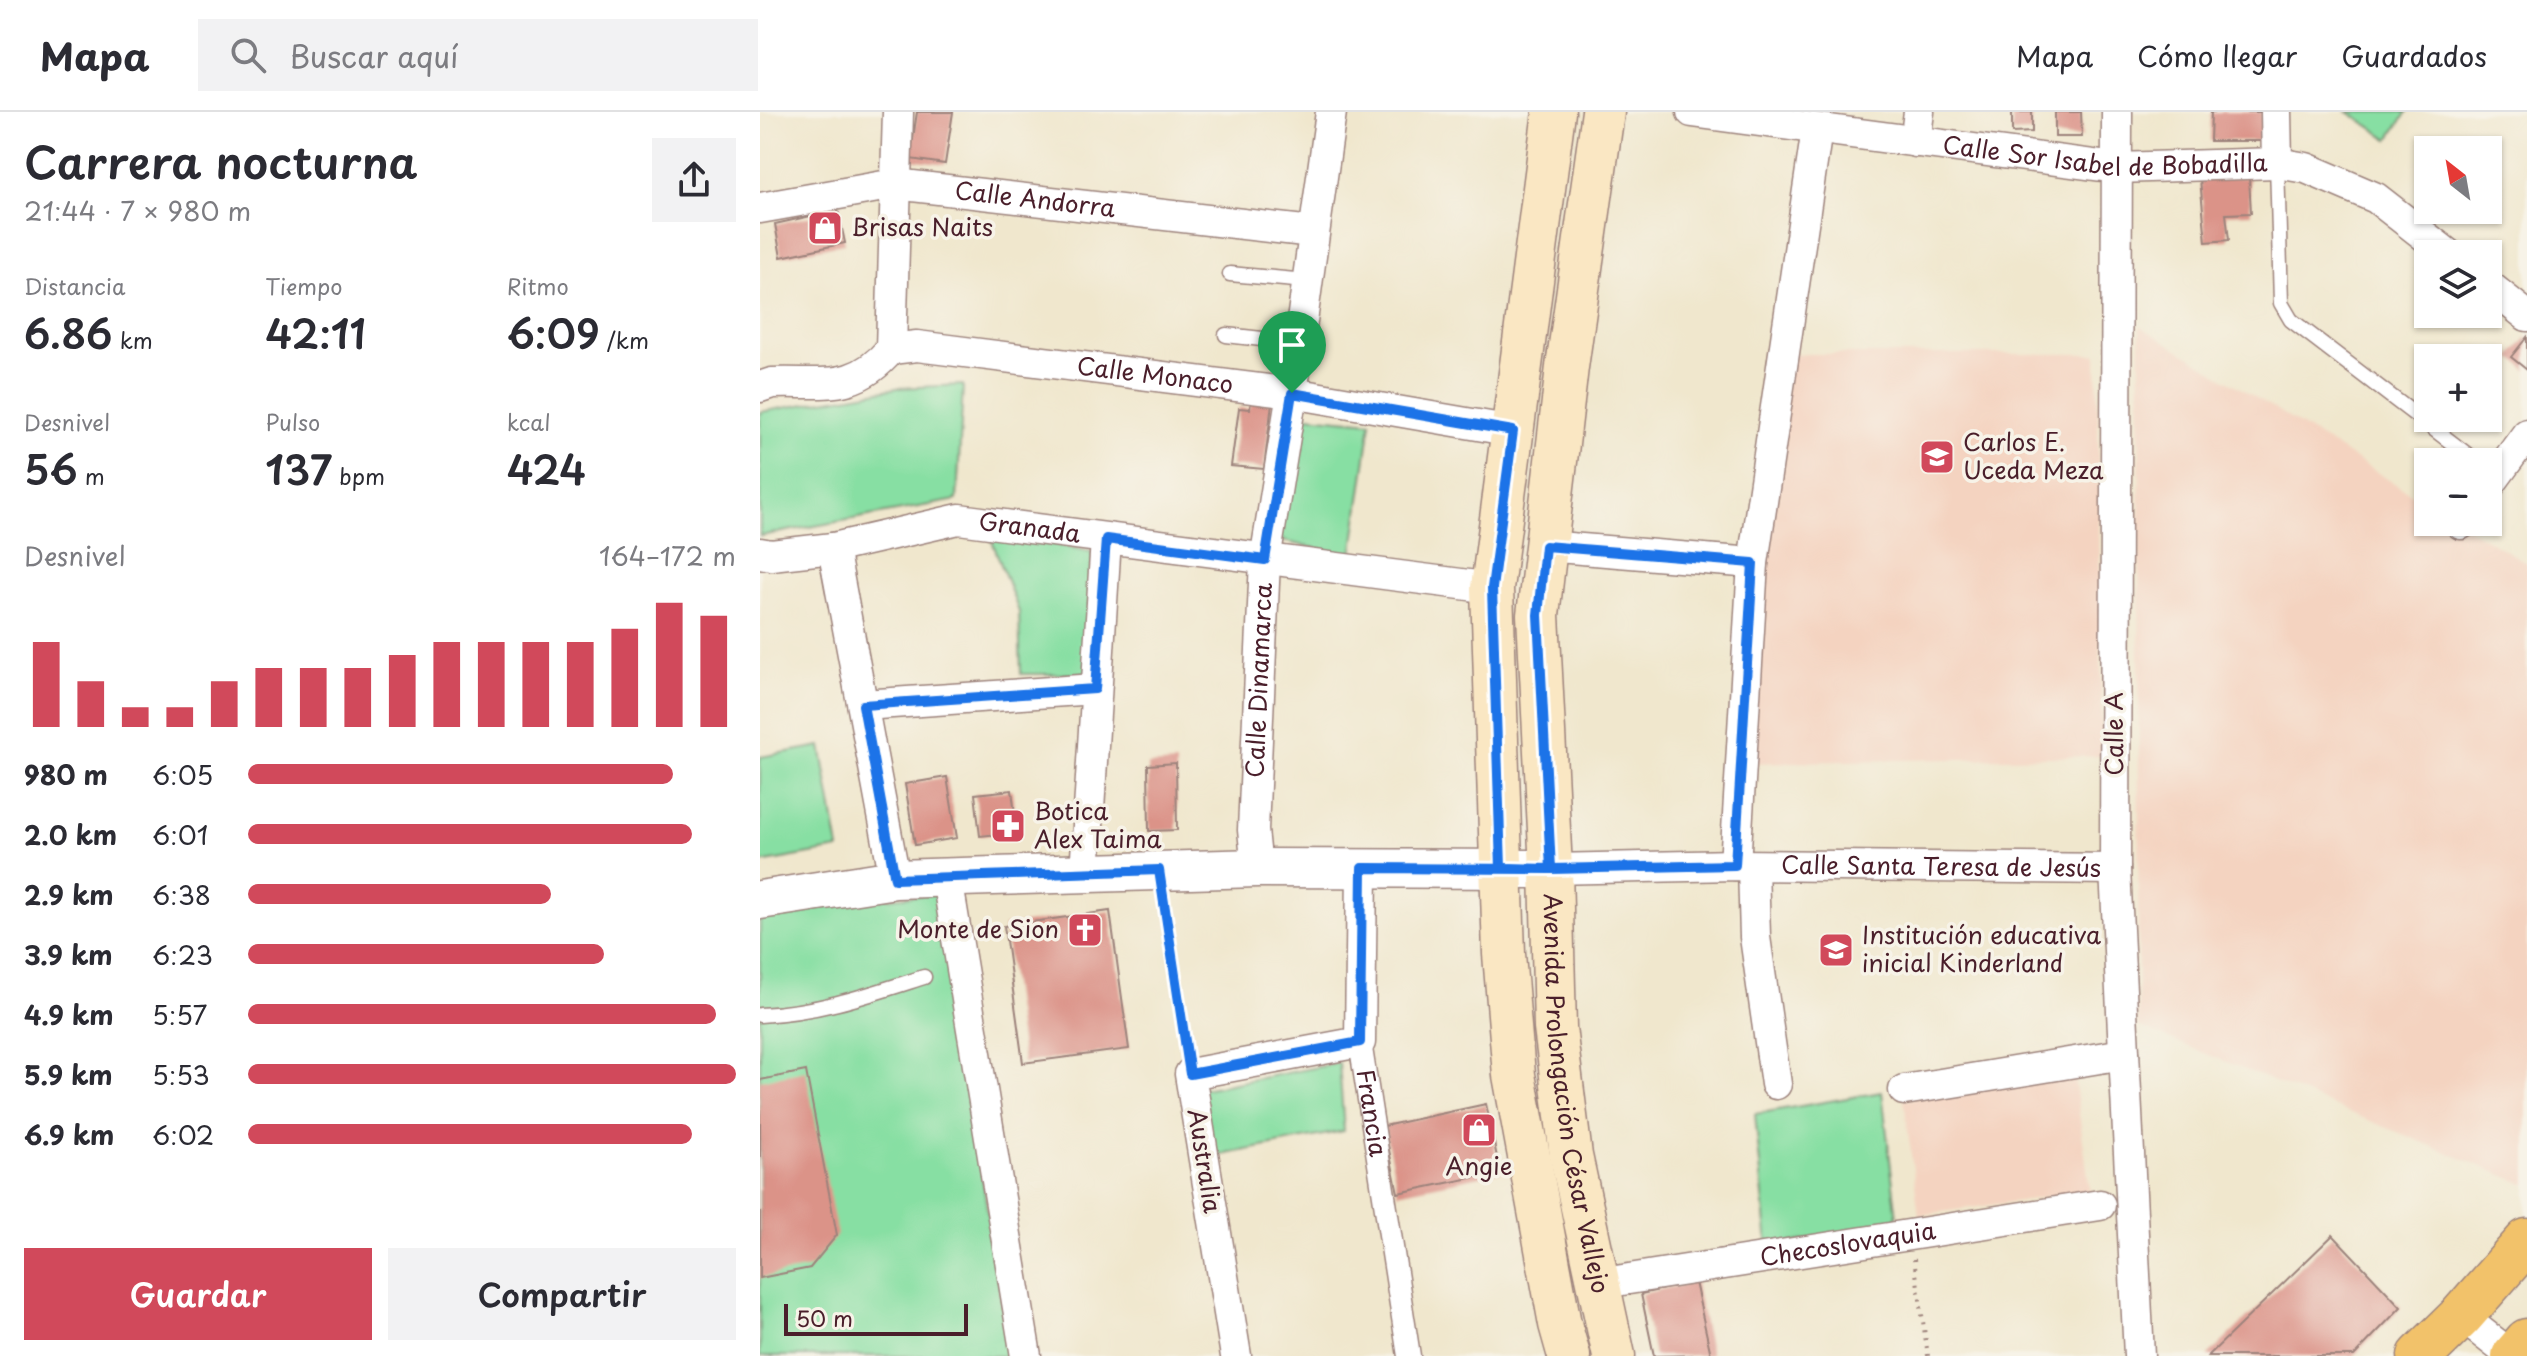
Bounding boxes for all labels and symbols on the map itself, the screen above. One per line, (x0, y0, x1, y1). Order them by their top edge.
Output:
street label: Calle Sor Isabel de Bobadilla (1941, 125, 2268, 184)
north arrow (2414, 136, 2502, 224)
street label: Calle Andorra (953, 171, 1117, 225)
place label: Brisas Naits (851, 208, 993, 244)
shop icon: Brisas Naits (806, 209, 844, 247)
pin (1258, 311, 1326, 393)
street label: Calle Monaco (1075, 346, 1235, 401)
place label: Carlos E. Uceda Meza (1963, 423, 2104, 487)
school or university icon: Carlos E. Uceda Meza (1918, 438, 1956, 476)
street label: Granada (977, 502, 1083, 551)
street label: Calle Dinamarca (1235, 582, 1280, 779)
street label: Calle A (2095, 692, 2131, 776)
place label: Botica Alex Taima (1034, 792, 1162, 856)
pharmacy icon: Botica Alex Taima (989, 807, 1027, 845)
street label: Calle Santa Teresa de Jesús (1781, 845, 2101, 885)
street label: Avenida Prolongación César Vallejo (1536, 893, 1620, 1297)
place label: Monte de Sion (897, 910, 1059, 946)
church icon: Monte de Sion (1066, 911, 1104, 949)
place label: Institución educativa inicial Kinderland (1862, 916, 2101, 980)
school or university icon: Institución educativa inicial Kinderland (1817, 931, 1855, 969)
street label: Francia (1348, 1067, 1398, 1159)
street label: Australia (1180, 1106, 1232, 1216)
shop icon: Angie (1460, 1111, 1498, 1149)
place label: Angie (1446, 1147, 1512, 1183)
street label: Checoslovaquia (1757, 1211, 1938, 1274)
scale bar (784, 1300, 968, 1336)

